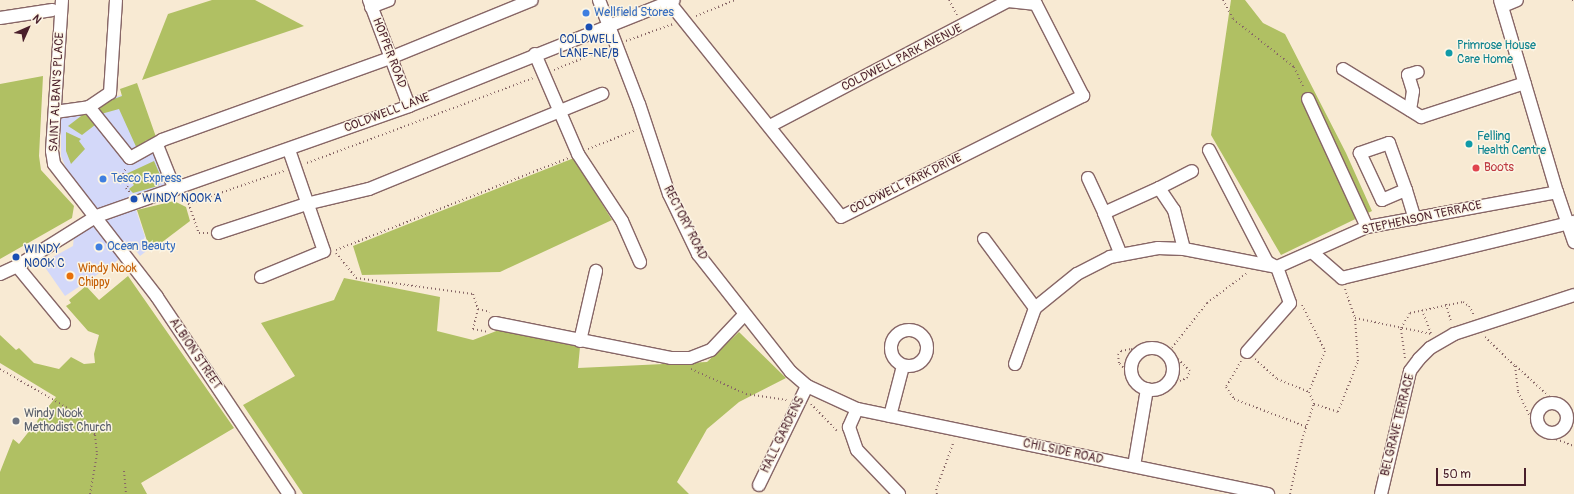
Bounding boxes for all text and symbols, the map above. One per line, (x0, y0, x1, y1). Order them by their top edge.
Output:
place label: Wellfield Stores (594, 6, 674, 20)
north arrow (8, 8, 48, 48)
marker: Wellfield Stores (581, 8, 591, 18)
text: N (30, 12, 44, 26)
street label: HOPPER ROAD (369, 16, 409, 90)
street label: COLDWELL PARK AVENUE (839, 21, 965, 95)
marker: COLDWELL LANE-NE/B (584, 22, 594, 32)
street label: SAINT ALBAN'S PLACE (47, 32, 67, 152)
place label: COLDWELL LANE-NE/B (559, 33, 619, 61)
place label: Primrose House Care Home (1457, 39, 1536, 67)
marker: Primrose House Care Home (1444, 48, 1454, 58)
street label: COLDWELL LANE (342, 90, 432, 136)
place label: Felling Health Centre (1477, 130, 1546, 158)
marker: Felling Health Centre (1464, 139, 1474, 149)
street label: COLDWELL PARK DRIVE (848, 151, 964, 217)
place label: Boots (1484, 161, 1514, 175)
marker: Boots (1471, 163, 1481, 173)
place label: Tesco Express (111, 172, 181, 186)
marker: Tesco Express (98, 174, 108, 184)
street label: RECTORY ROAD (660, 184, 710, 262)
place label: WINDY NOOK A (142, 192, 222, 206)
marker: WINDY NOOK A (129, 194, 139, 204)
street label: STEPHENSON TERRACE (1361, 198, 1483, 238)
place label: Ocean Beauty (107, 240, 175, 254)
marker: Ocean Beauty (94, 242, 104, 252)
place label: WINDY NOOK C (24, 243, 65, 271)
marker: WINDY NOOK C (11, 252, 21, 262)
place label: Windy Nook Chippy (78, 262, 137, 290)
marker: Windy Nook Chippy (65, 271, 75, 281)
street label: ALBION STREET (166, 316, 224, 392)
street label: BELGRAVE TERRACE (1378, 372, 1418, 478)
street label: HALL GARDENS (758, 394, 808, 476)
place label: Windy Nook Methodist Church (24, 407, 111, 435)
marker: Windy Nook Methodist Church (11, 416, 21, 426)
street label: CHILSIDE ROAD (1022, 436, 1104, 468)
scale bar (1438, 460, 1528, 486)
text: 50 m (1443, 467, 1471, 482)

